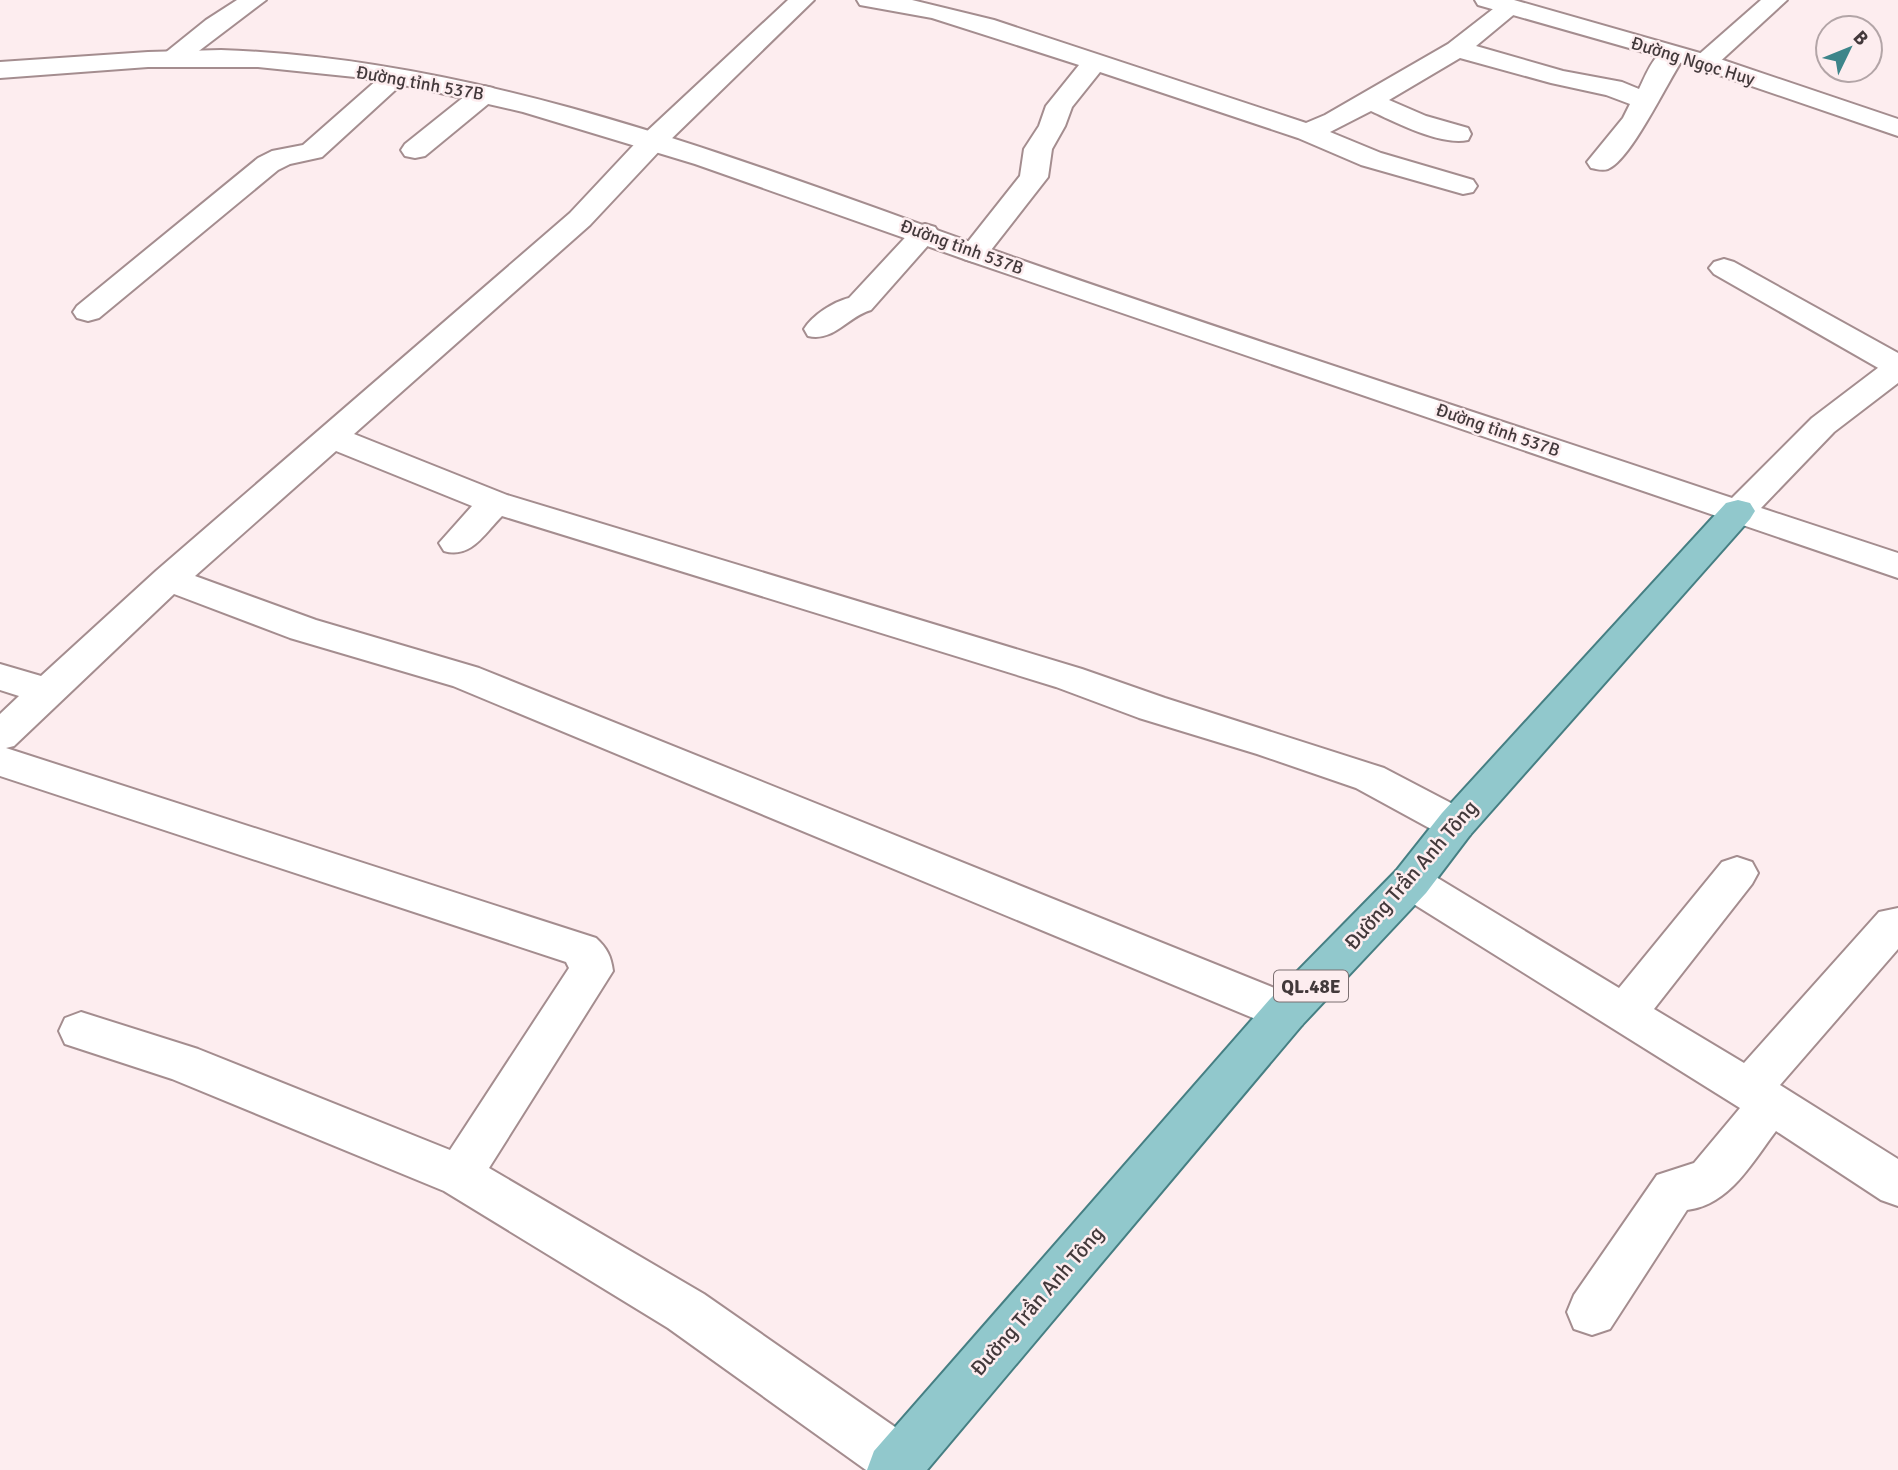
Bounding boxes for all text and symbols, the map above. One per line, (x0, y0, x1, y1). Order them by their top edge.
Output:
north arrow (1814, 14, 1884, 84)
text: B (1848, 26, 1874, 51)
street label: Đường Ngọc Huy (1628, 32, 1758, 90)
street label: Đường tỉnh 537B (354, 61, 486, 105)
street label: Đường tỉnh 537B (897, 215, 1027, 280)
street label: Đường tỉnh 537B (1433, 399, 1563, 462)
street label: Đường Trần Anh Tông (1339, 795, 1483, 955)
road number: QL.48E (1274, 970, 1348, 1002)
street label: Đường Trần Anh Tông (965, 1221, 1109, 1381)

